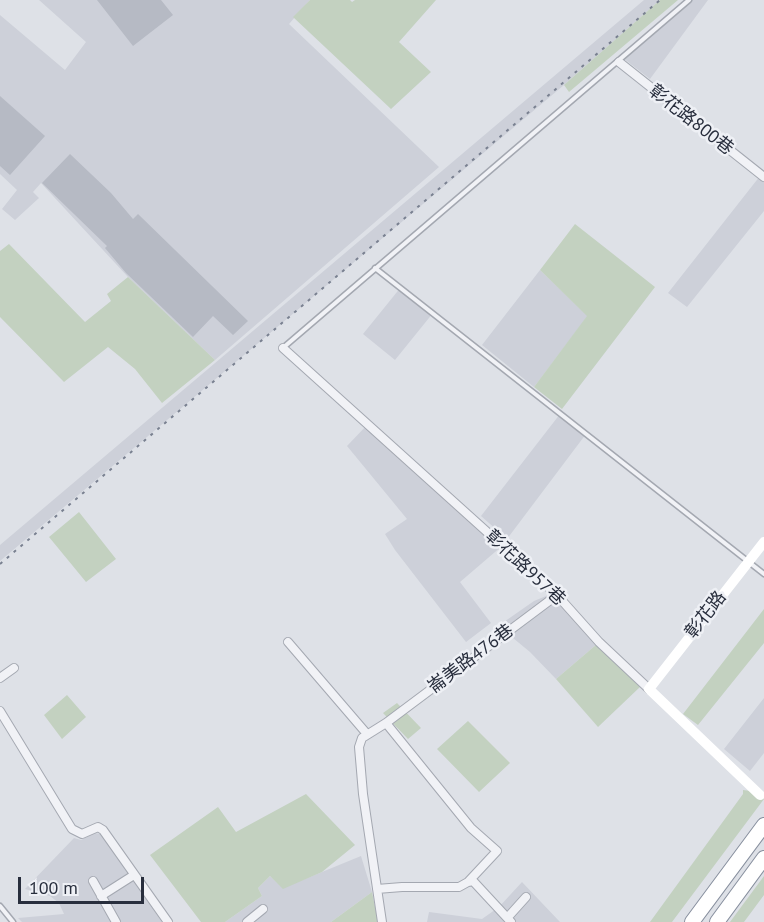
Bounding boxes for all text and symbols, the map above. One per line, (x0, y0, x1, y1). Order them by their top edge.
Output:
street label: 彰花路800巷 (644, 80, 738, 160)
street label: 彰花路957巷 (481, 526, 569, 610)
street label: 彰花路 (681, 587, 731, 643)
street label: 崙美路476巷 (424, 620, 518, 698)
scale bar (21, 865, 147, 903)
text: 100 m (29, 876, 78, 899)

